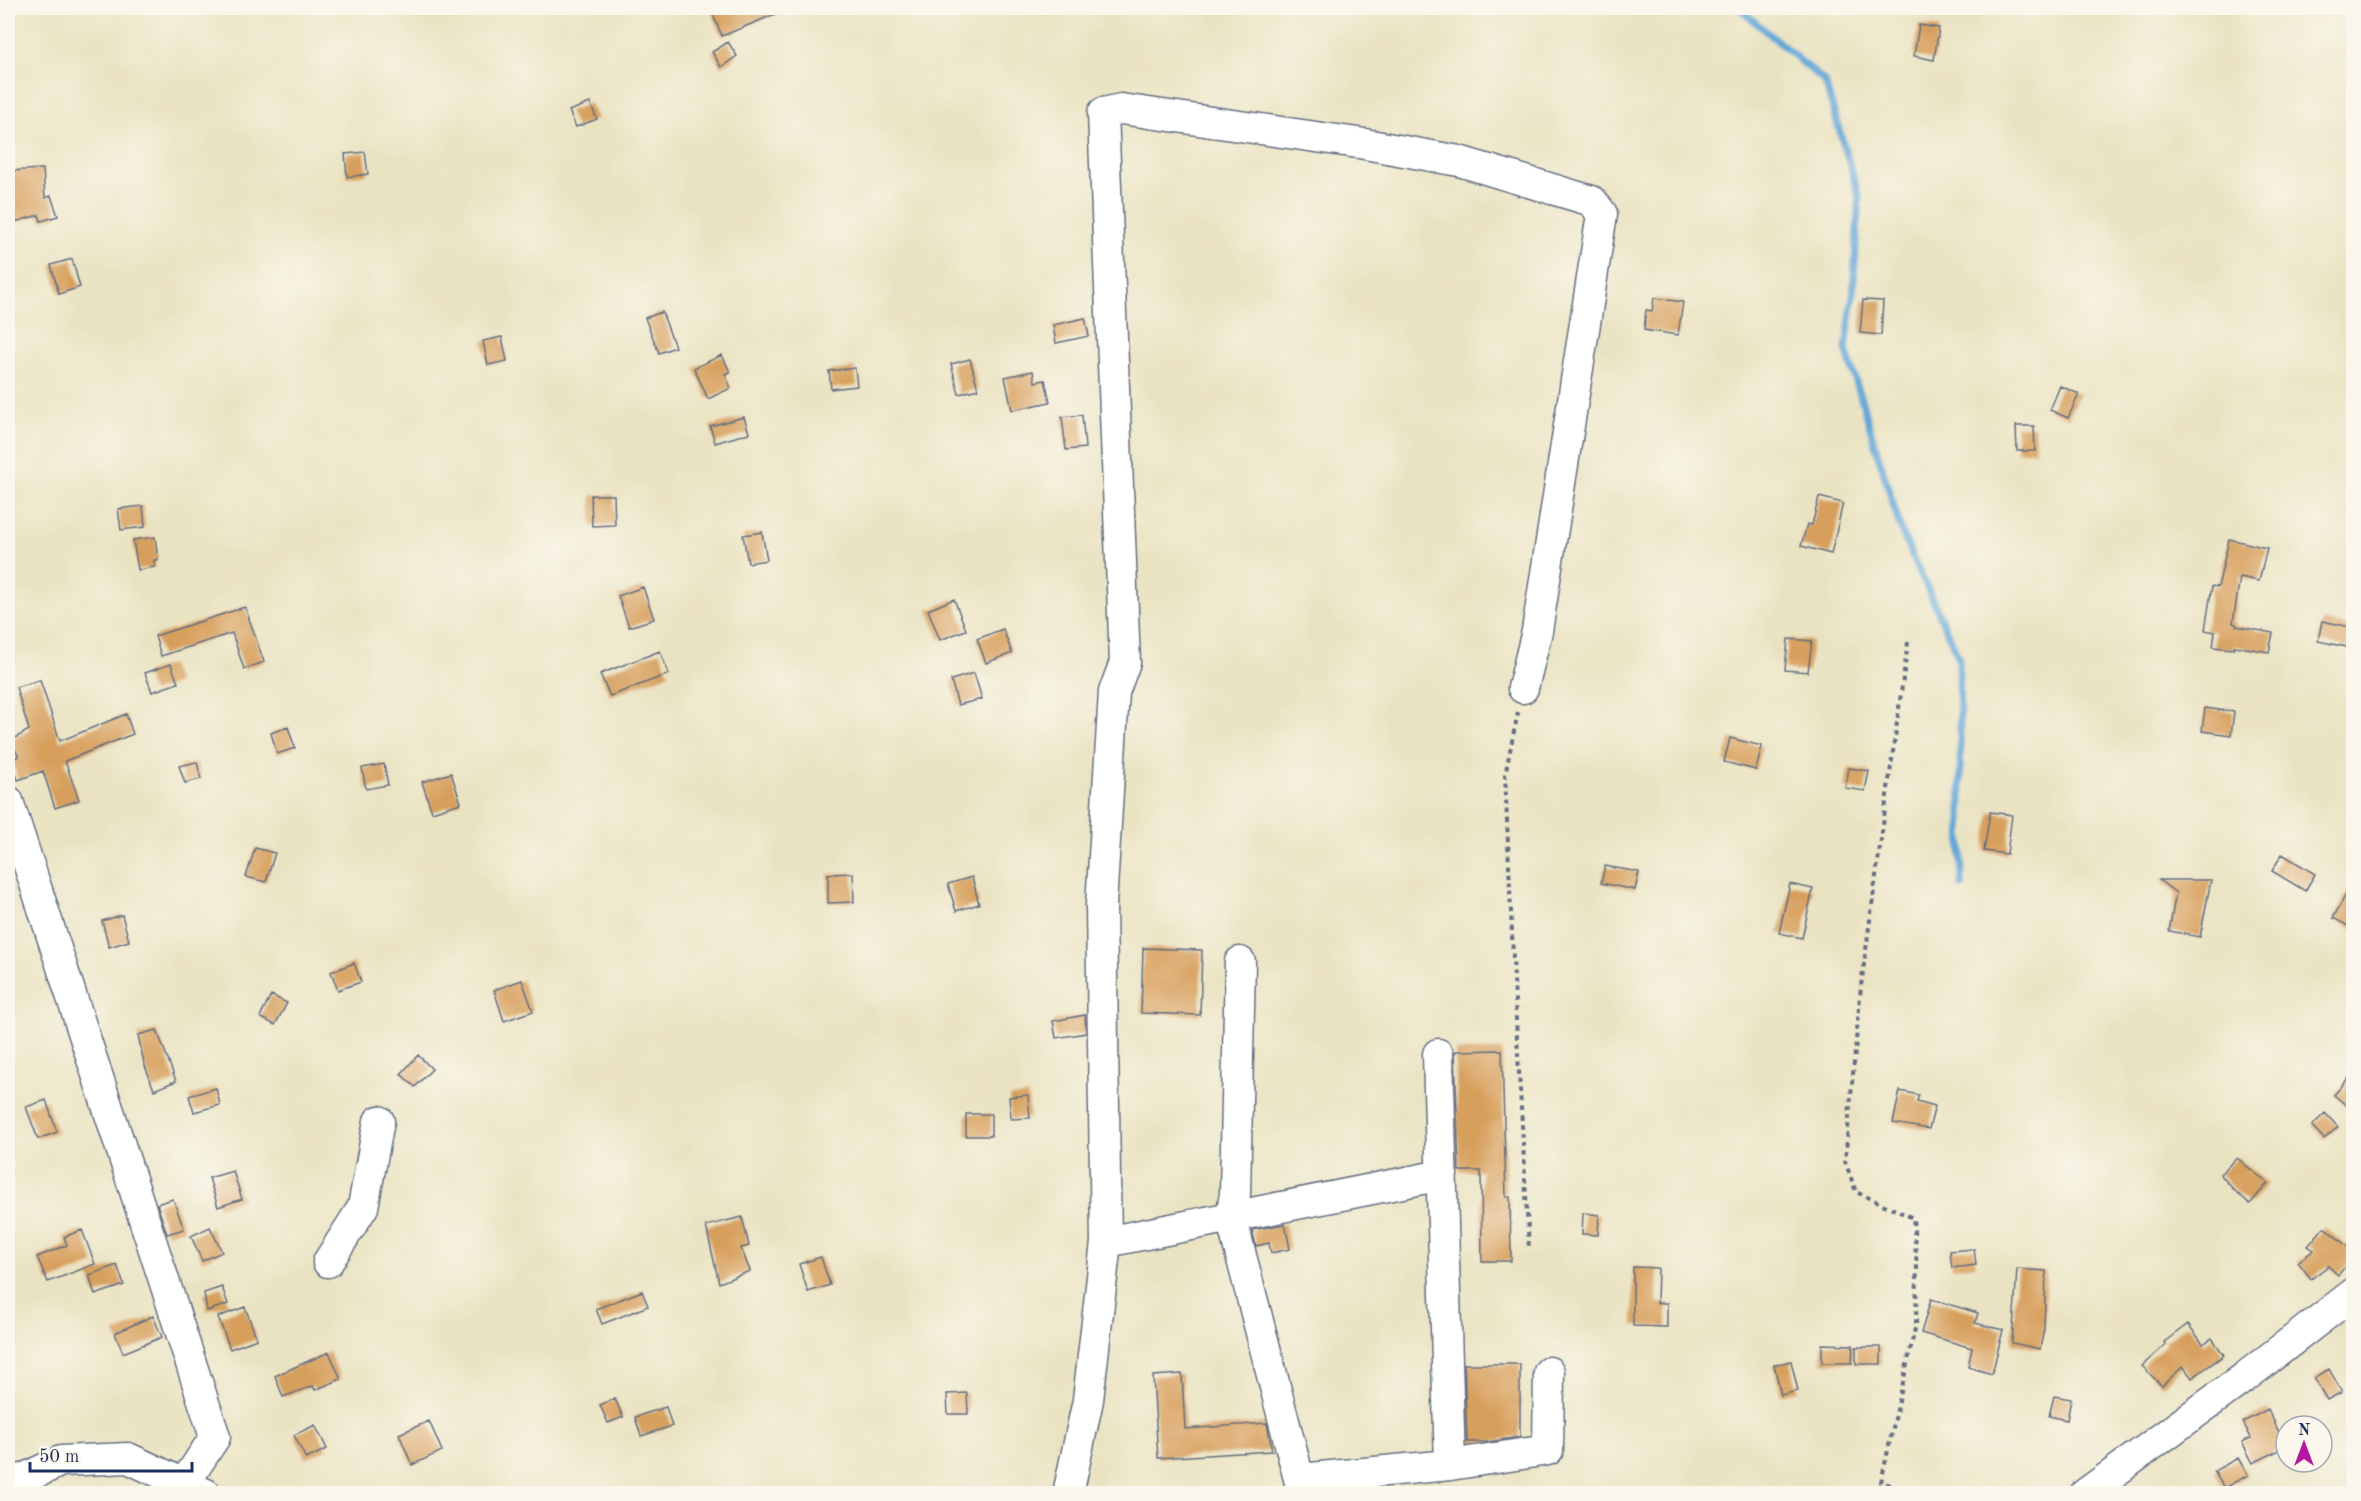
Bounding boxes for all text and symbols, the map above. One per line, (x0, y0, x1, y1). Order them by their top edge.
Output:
north arrow (2274, 1414, 2334, 1474)
text: N (2298, 1423, 2311, 1439)
scale bar (30, 1435, 192, 1473)
text: 50 m (39, 1448, 79, 1466)

